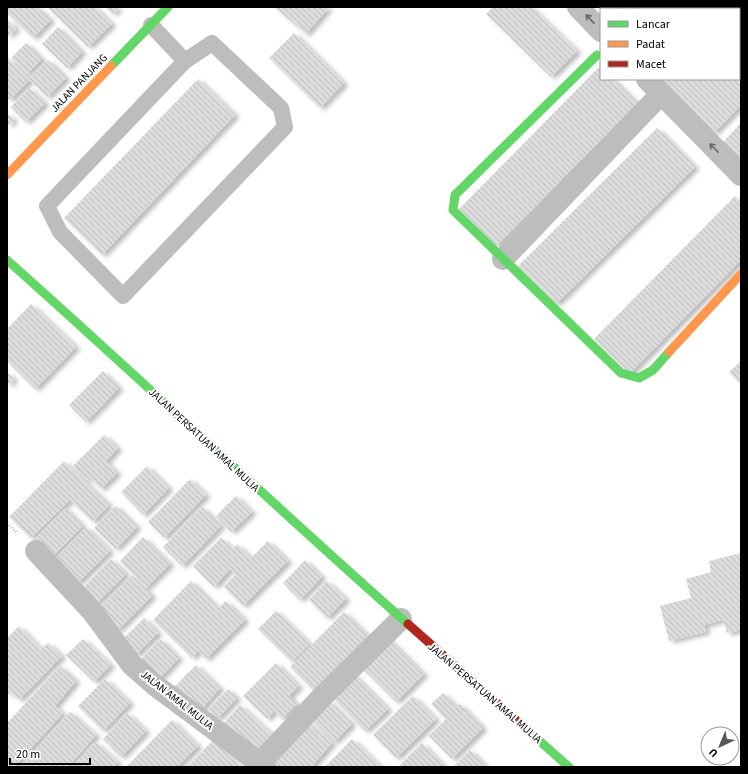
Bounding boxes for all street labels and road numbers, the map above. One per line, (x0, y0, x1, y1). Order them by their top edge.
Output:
street label: JALAN PANJANG (47, 50, 111, 115)
street label: JALAN PERSATUAN AMAL MULIA (145, 385, 263, 495)
street label: JALAN PERSATUAN AMAL MULIA (425, 639, 545, 747)
street label: JALAN AMAL MULIA (137, 667, 217, 733)

